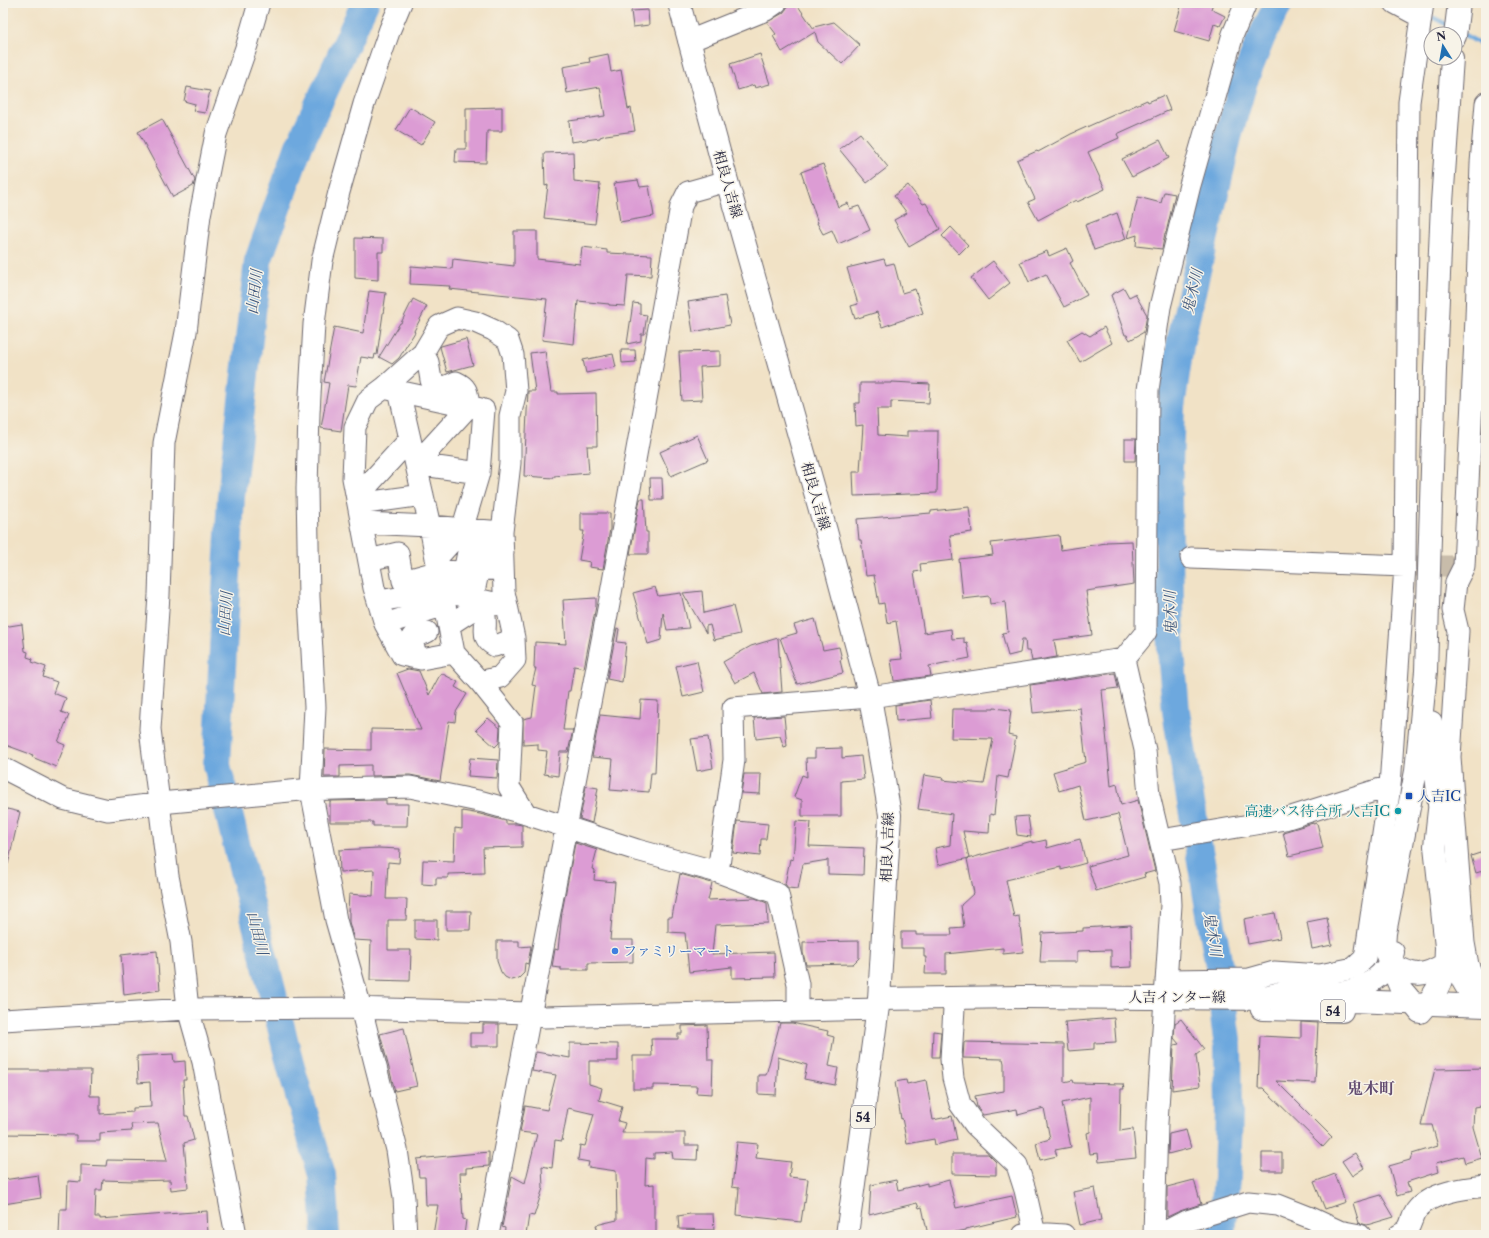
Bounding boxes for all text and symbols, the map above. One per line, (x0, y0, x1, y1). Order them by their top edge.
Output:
north arrow (1423, 26, 1463, 66)
text: N (1435, 28, 1448, 44)
street label: 相良人吉線 (710, 148, 746, 220)
water label: 鬼木川 (1178, 265, 1207, 315)
water label: 山田川 (242, 267, 266, 315)
street label: 相良人吉線 (798, 460, 834, 532)
water label: 鬼木川 (1160, 588, 1180, 636)
water label: 山田川 (214, 589, 236, 637)
place label: 人吉IC (1417, 787, 1461, 805)
marker: 人吉IC (1404, 791, 1414, 801)
place label: 高速バス待合所 人吉IC (1244, 802, 1390, 820)
marker: 高速バス待合所 人吉IC (1393, 806, 1403, 816)
street label: 相良人吉線 (877, 812, 897, 882)
water label: 山田川 (243, 909, 273, 959)
water label: 鬼木川 (1200, 910, 1226, 960)
place label: ファミリーマート (623, 942, 735, 960)
marker: ファミリーマート (610, 946, 620, 956)
street label: 人吉インター線 (1128, 988, 1226, 1006)
road number: 54 (1321, 1000, 1345, 1022)
district label: 鬼木町 (1347, 1078, 1395, 1098)
road number: 54 (851, 1106, 875, 1128)

